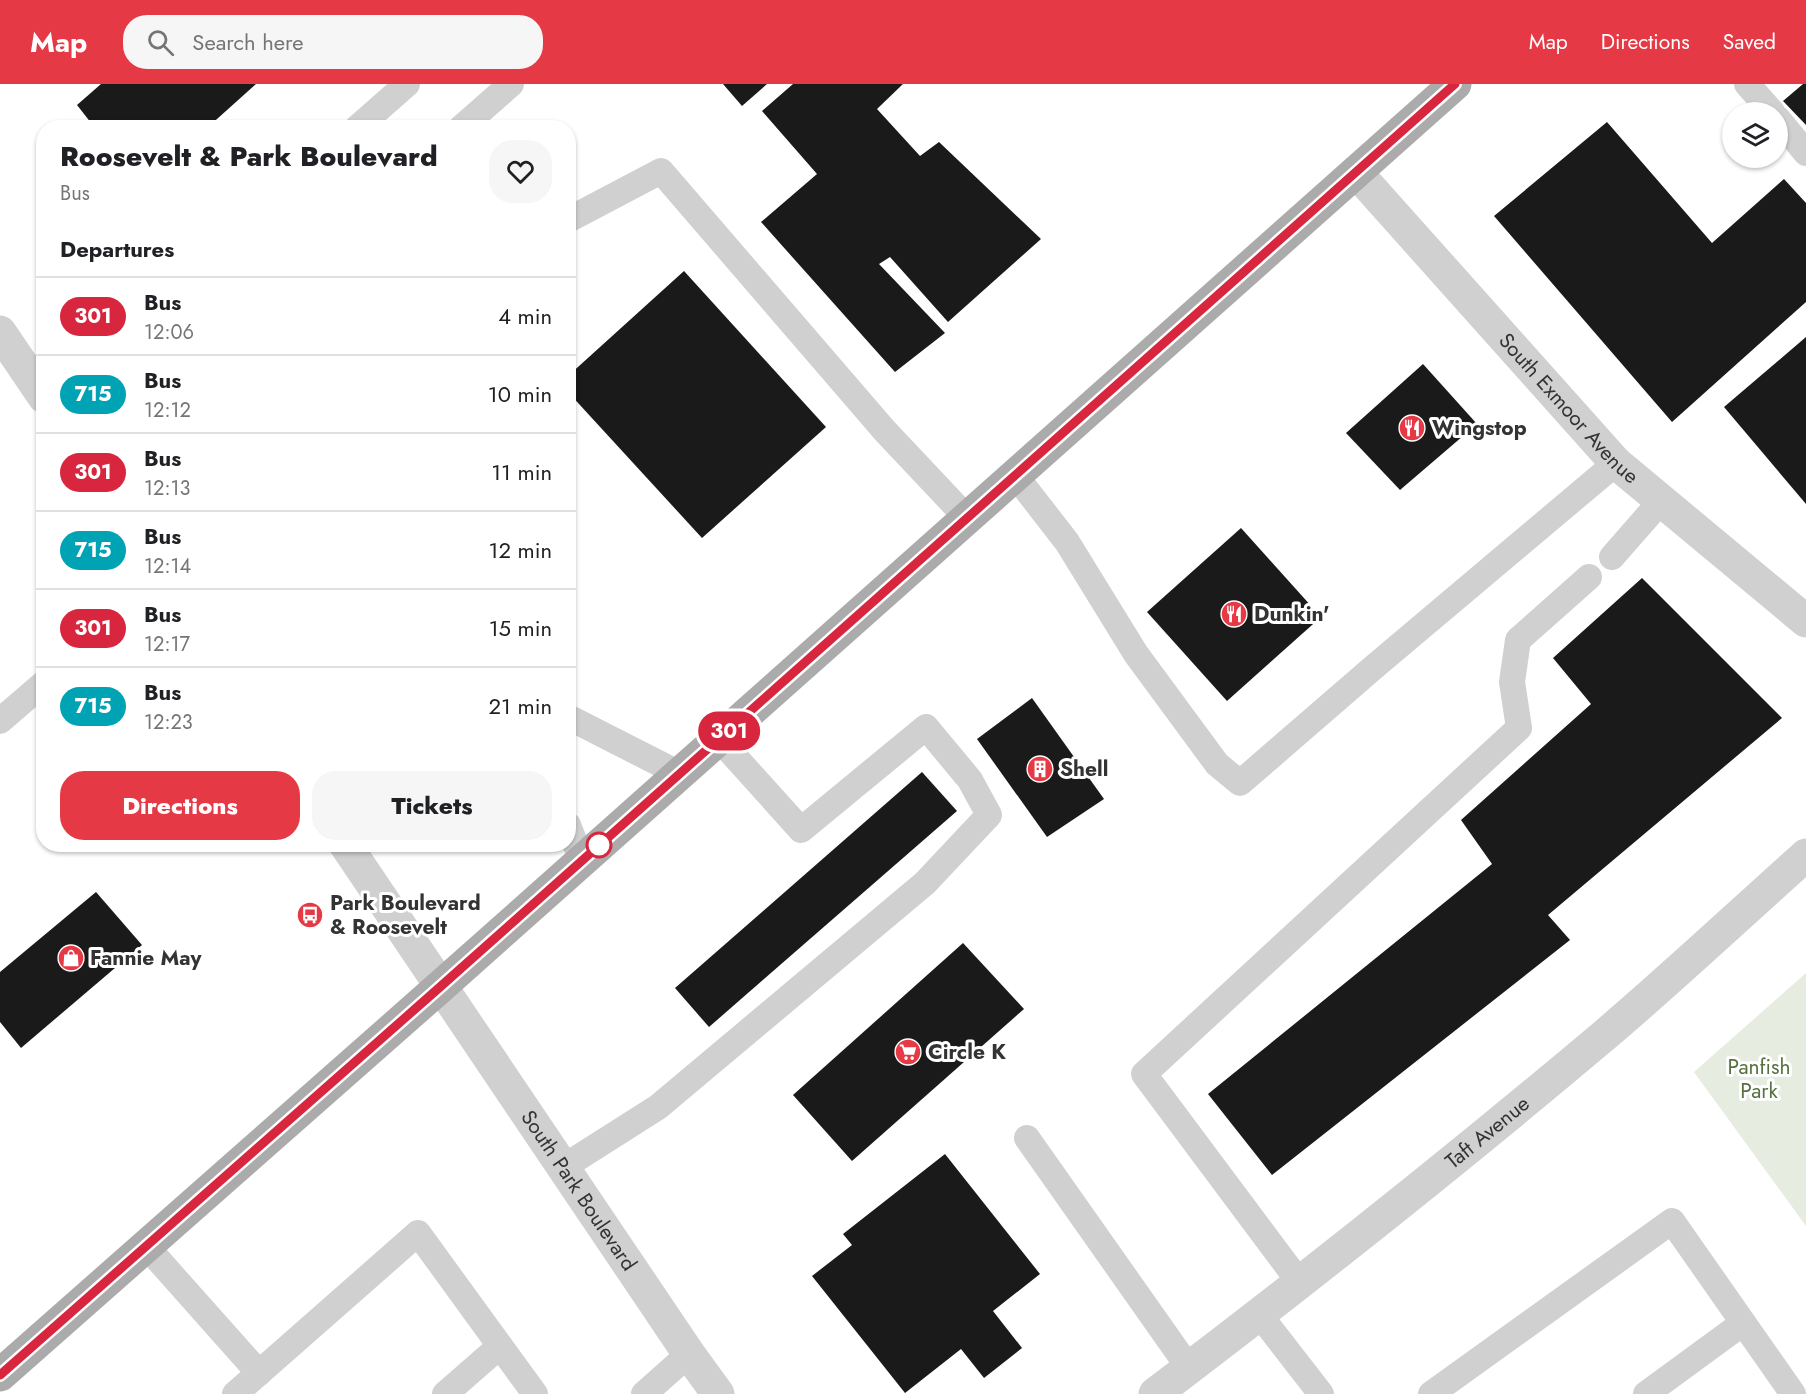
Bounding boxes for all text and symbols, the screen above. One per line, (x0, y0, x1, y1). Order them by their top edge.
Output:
search box (123, 15, 543, 69)
text: Map (30, 22, 87, 63)
icon: search (144, 26, 177, 59)
text: Search here (192, 26, 304, 58)
text: Map (1529, 27, 1568, 57)
text: Directions (1601, 27, 1690, 57)
text: Saved (1723, 27, 1776, 57)
map controls (1722, 102, 1788, 168)
button: layers (1722, 102, 1788, 168)
text: Roosevelt & Park Boulevard (60, 136, 438, 177)
button: heart (489, 140, 552, 203)
text: Bus (60, 179, 90, 208)
text: Departures (60, 233, 174, 265)
text: Bus (144, 286, 181, 318)
text: 4 min (498, 300, 552, 332)
text: 301 (74, 301, 112, 331)
text: 12:06 (144, 318, 194, 347)
street label: South Exmoor Avenue (1492, 326, 1645, 491)
text: Bus (144, 364, 181, 396)
text: 10 min (488, 378, 552, 410)
text: 715 (75, 379, 111, 409)
text: 12:12 (144, 396, 191, 425)
restaurant icon: Wingstop (1397, 413, 1427, 443)
place label: Wingstop (1432, 413, 1527, 443)
text: Bus (144, 442, 181, 474)
text: 11 min (491, 456, 552, 488)
text: 301 (74, 457, 112, 487)
text: 12:13 (144, 474, 190, 503)
text: Bus (144, 520, 181, 552)
text: 12 min (489, 534, 552, 566)
text: 715 (75, 535, 111, 565)
text: 12:14 (144, 552, 191, 581)
text: Bus (144, 598, 181, 630)
restaurant icon: Dunkin' (1219, 599, 1249, 629)
place label: Dunkin' (1254, 599, 1329, 629)
text: 15 min (489, 612, 552, 644)
text: 301 (74, 613, 112, 643)
text: 12:17 (144, 630, 190, 659)
text: Bus (144, 676, 181, 708)
text: 21 min (489, 690, 552, 722)
text: 715 (75, 691, 111, 721)
text: 12:23 (144, 708, 193, 737)
line badge: 301 (694, 712, 764, 750)
text: 301 (710, 716, 748, 746)
building icon: Shell (1025, 754, 1055, 784)
place label: Shell (1060, 754, 1108, 784)
button: Directions (60, 771, 300, 840)
button: Tickets (312, 771, 552, 840)
unlabelled marker (586, 832, 612, 858)
place label: Park Boulevard & Roosevelt (330, 888, 481, 942)
bus stop icon: Park Boulevard & Roosevelt (295, 900, 325, 930)
shop icon: Fannie May (56, 943, 86, 973)
place label: Fannie May (90, 943, 203, 973)
supermarket icon: Circle K (893, 1037, 923, 1067)
place label: Circle K (928, 1037, 1006, 1067)
park label: Panfish Park (1728, 1052, 1790, 1106)
street label: Taft Avenue (1439, 1089, 1536, 1176)
street label: South Park Boulevard (514, 1104, 644, 1277)

